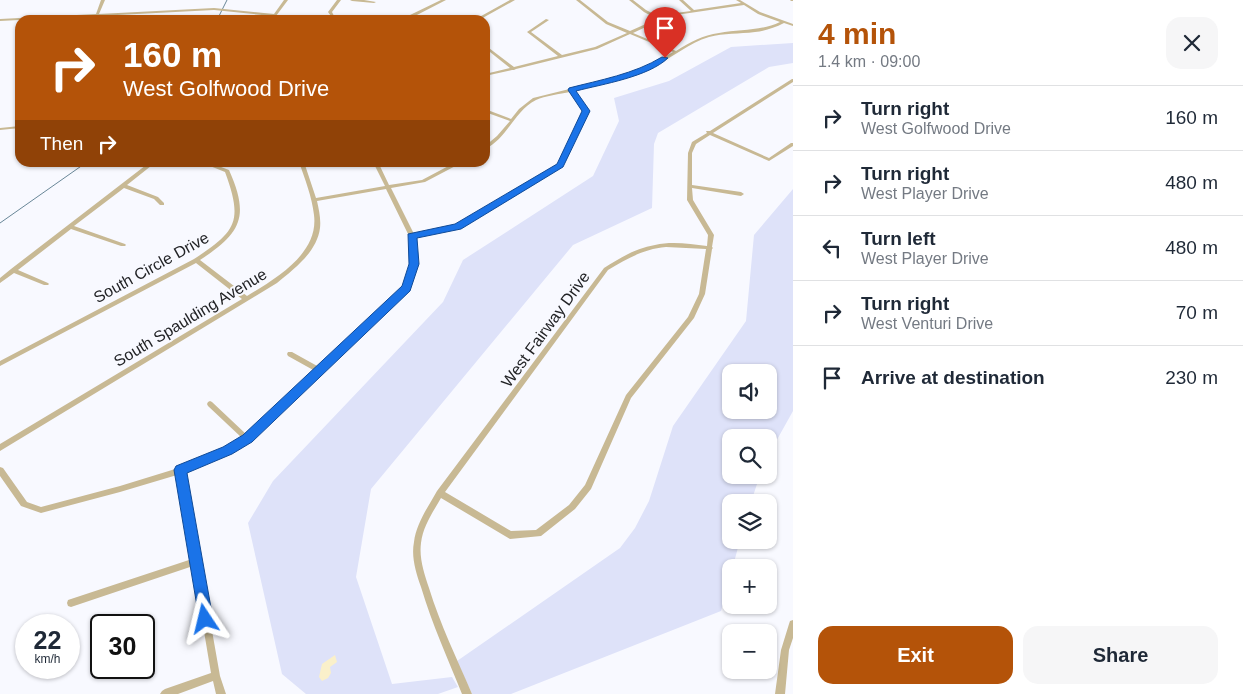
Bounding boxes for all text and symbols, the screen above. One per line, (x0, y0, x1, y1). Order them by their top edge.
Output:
pin (644, 7, 686, 58)
icon: arrive (651, 14, 679, 42)
text: 4 min (818, 17, 896, 50)
button: close (1166, 17, 1218, 69)
icon: right (40, 35, 105, 100)
text: 160 m (123, 35, 222, 74)
text: 1.4 km · 09:00 (818, 53, 920, 70)
text: West Golfwood Drive (123, 76, 329, 101)
text: Turn right (861, 98, 949, 119)
icon: right (818, 104, 846, 132)
text: 160 m (1165, 107, 1218, 128)
text: West Golfwood Drive (861, 120, 1011, 137)
icon: right (93, 130, 121, 158)
text: Then (40, 133, 83, 154)
text: Turn right (861, 163, 949, 184)
icon: right (818, 169, 846, 197)
text: 480 m (1165, 172, 1218, 193)
text: West Player Drive (861, 185, 989, 202)
text: Turn left (861, 228, 936, 249)
street label: South Circle Drive (91, 229, 212, 306)
icon: left (818, 234, 846, 262)
text: 480 m (1165, 237, 1218, 258)
text: West Player Drive (861, 250, 989, 267)
street label: South Spaulding Avenue (111, 265, 270, 370)
street label: West Fairway Drive (498, 268, 593, 390)
text: Turn right (861, 293, 949, 314)
icon: right (818, 299, 846, 327)
text: 70 m (1176, 302, 1218, 323)
text: West Venturi Drive (861, 315, 993, 332)
map controls (722, 364, 777, 679)
button: sound (722, 364, 777, 419)
icon: arrive (818, 364, 846, 392)
text: Arrive at destination (861, 367, 1045, 388)
text: 230 m (1165, 367, 1218, 388)
button: search (722, 429, 777, 484)
button: layers (722, 494, 777, 549)
button: + (722, 559, 777, 614)
position arrow (178, 592, 230, 644)
speed limit sign: 30 (90, 614, 155, 679)
button: − (722, 624, 777, 679)
text: 22 (34, 626, 61, 654)
button: Exit (818, 626, 1013, 684)
button: Share (1023, 626, 1218, 684)
text: km/h (34, 652, 61, 666)

